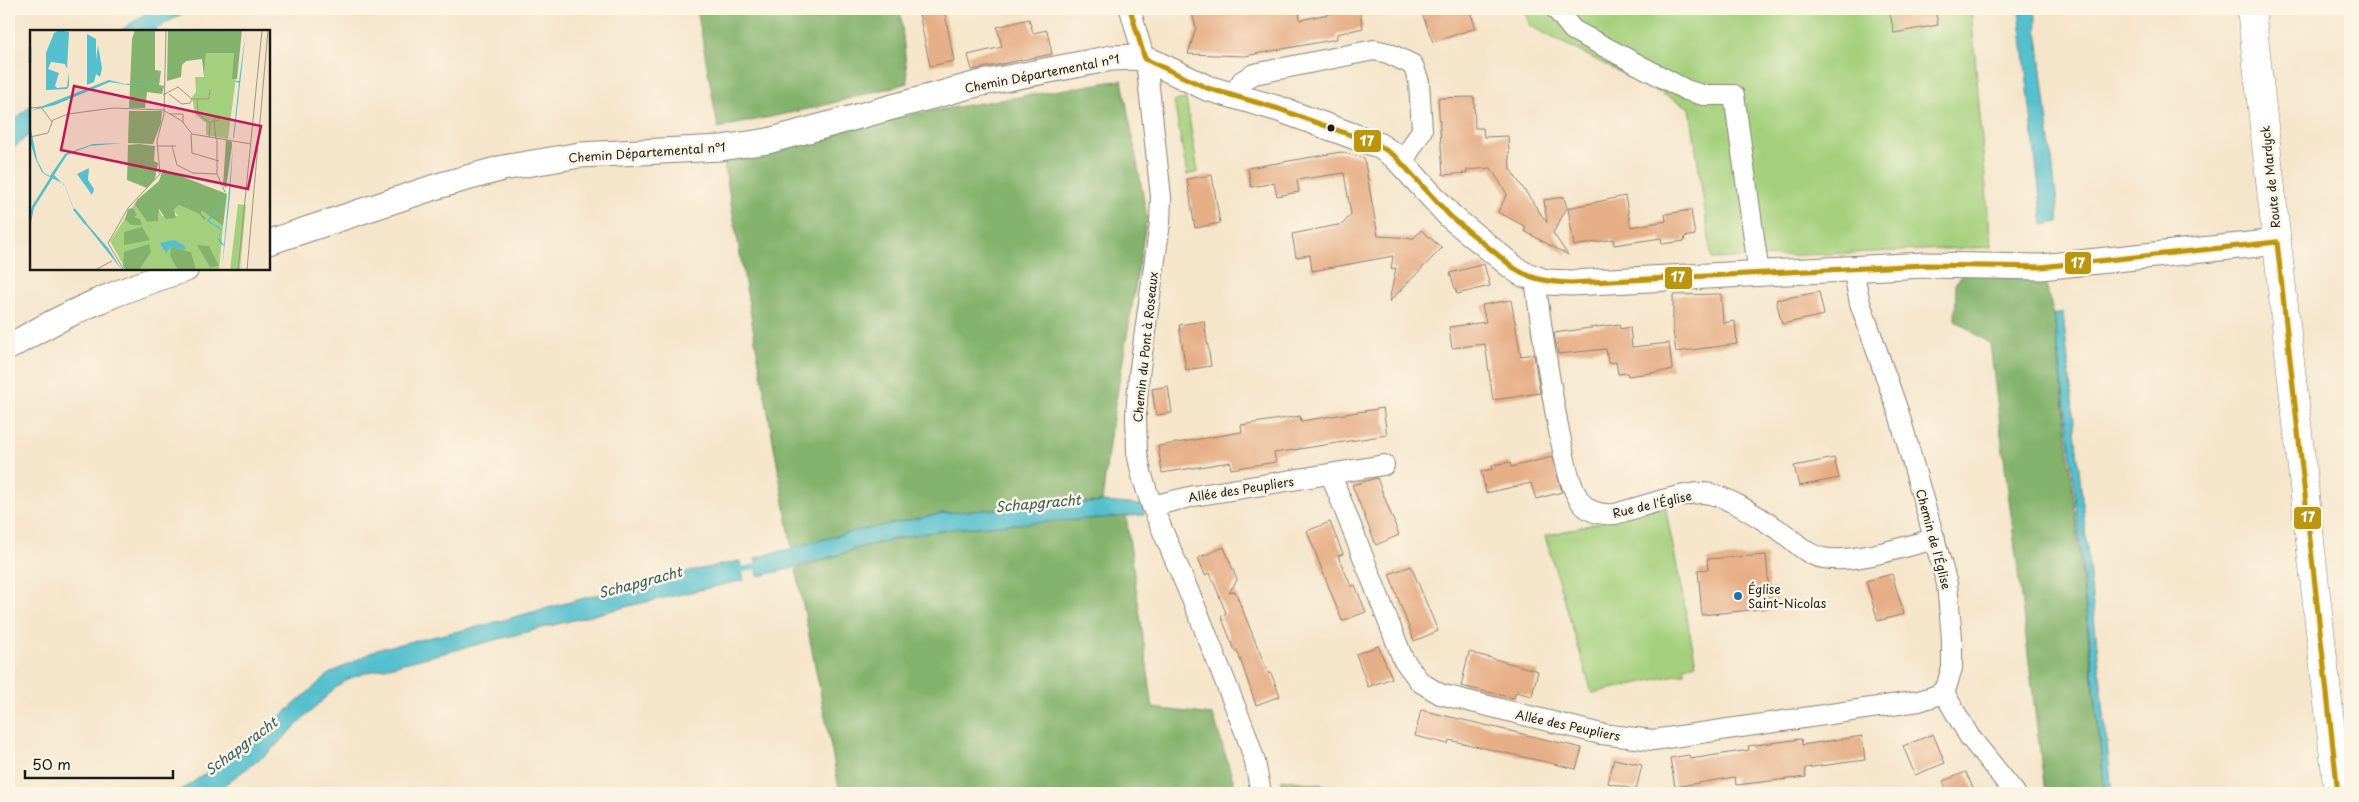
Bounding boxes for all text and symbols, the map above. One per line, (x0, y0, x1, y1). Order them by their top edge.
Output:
inset map (30, 30, 270, 270)
street label: Chemin Départemental n°1 (963, 49, 1121, 97)
unlabelled marker (1326, 123, 1336, 133)
street label: Route de Mardyck (2256, 125, 2284, 229)
line badge: 17 (1353, 129, 1382, 153)
text: 17 (1360, 130, 1375, 151)
street label: Chemin Départemental n°1 (568, 138, 726, 166)
line badge: 17 (2064, 251, 2092, 275)
text: 17 (2071, 252, 2086, 273)
line badge: 17 (1664, 266, 1693, 290)
text: 17 (1671, 266, 1686, 287)
street label: Chemin du Pont à Roseaux (1128, 271, 1162, 423)
street label: Allée des Peupliers (1187, 472, 1296, 506)
street label: Rue de l'Église (1611, 486, 1693, 522)
street label: Chemin de l'Église (1912, 487, 1956, 591)
water label: Schapgracht (995, 489, 1083, 517)
line badge: 17 (2293, 506, 2322, 530)
text: 17 (2301, 506, 2316, 527)
water label: Schapgracht (596, 560, 686, 603)
place label: Église Saint-Nicolas (1748, 580, 1827, 612)
marker: Église Saint-Nicolas (1732, 590, 1744, 602)
street label: Allée des Peupliers (1514, 705, 1623, 745)
water label: Schapgracht (201, 711, 283, 780)
scale bar (25, 747, 172, 779)
text: 50 m (32, 752, 71, 775)

